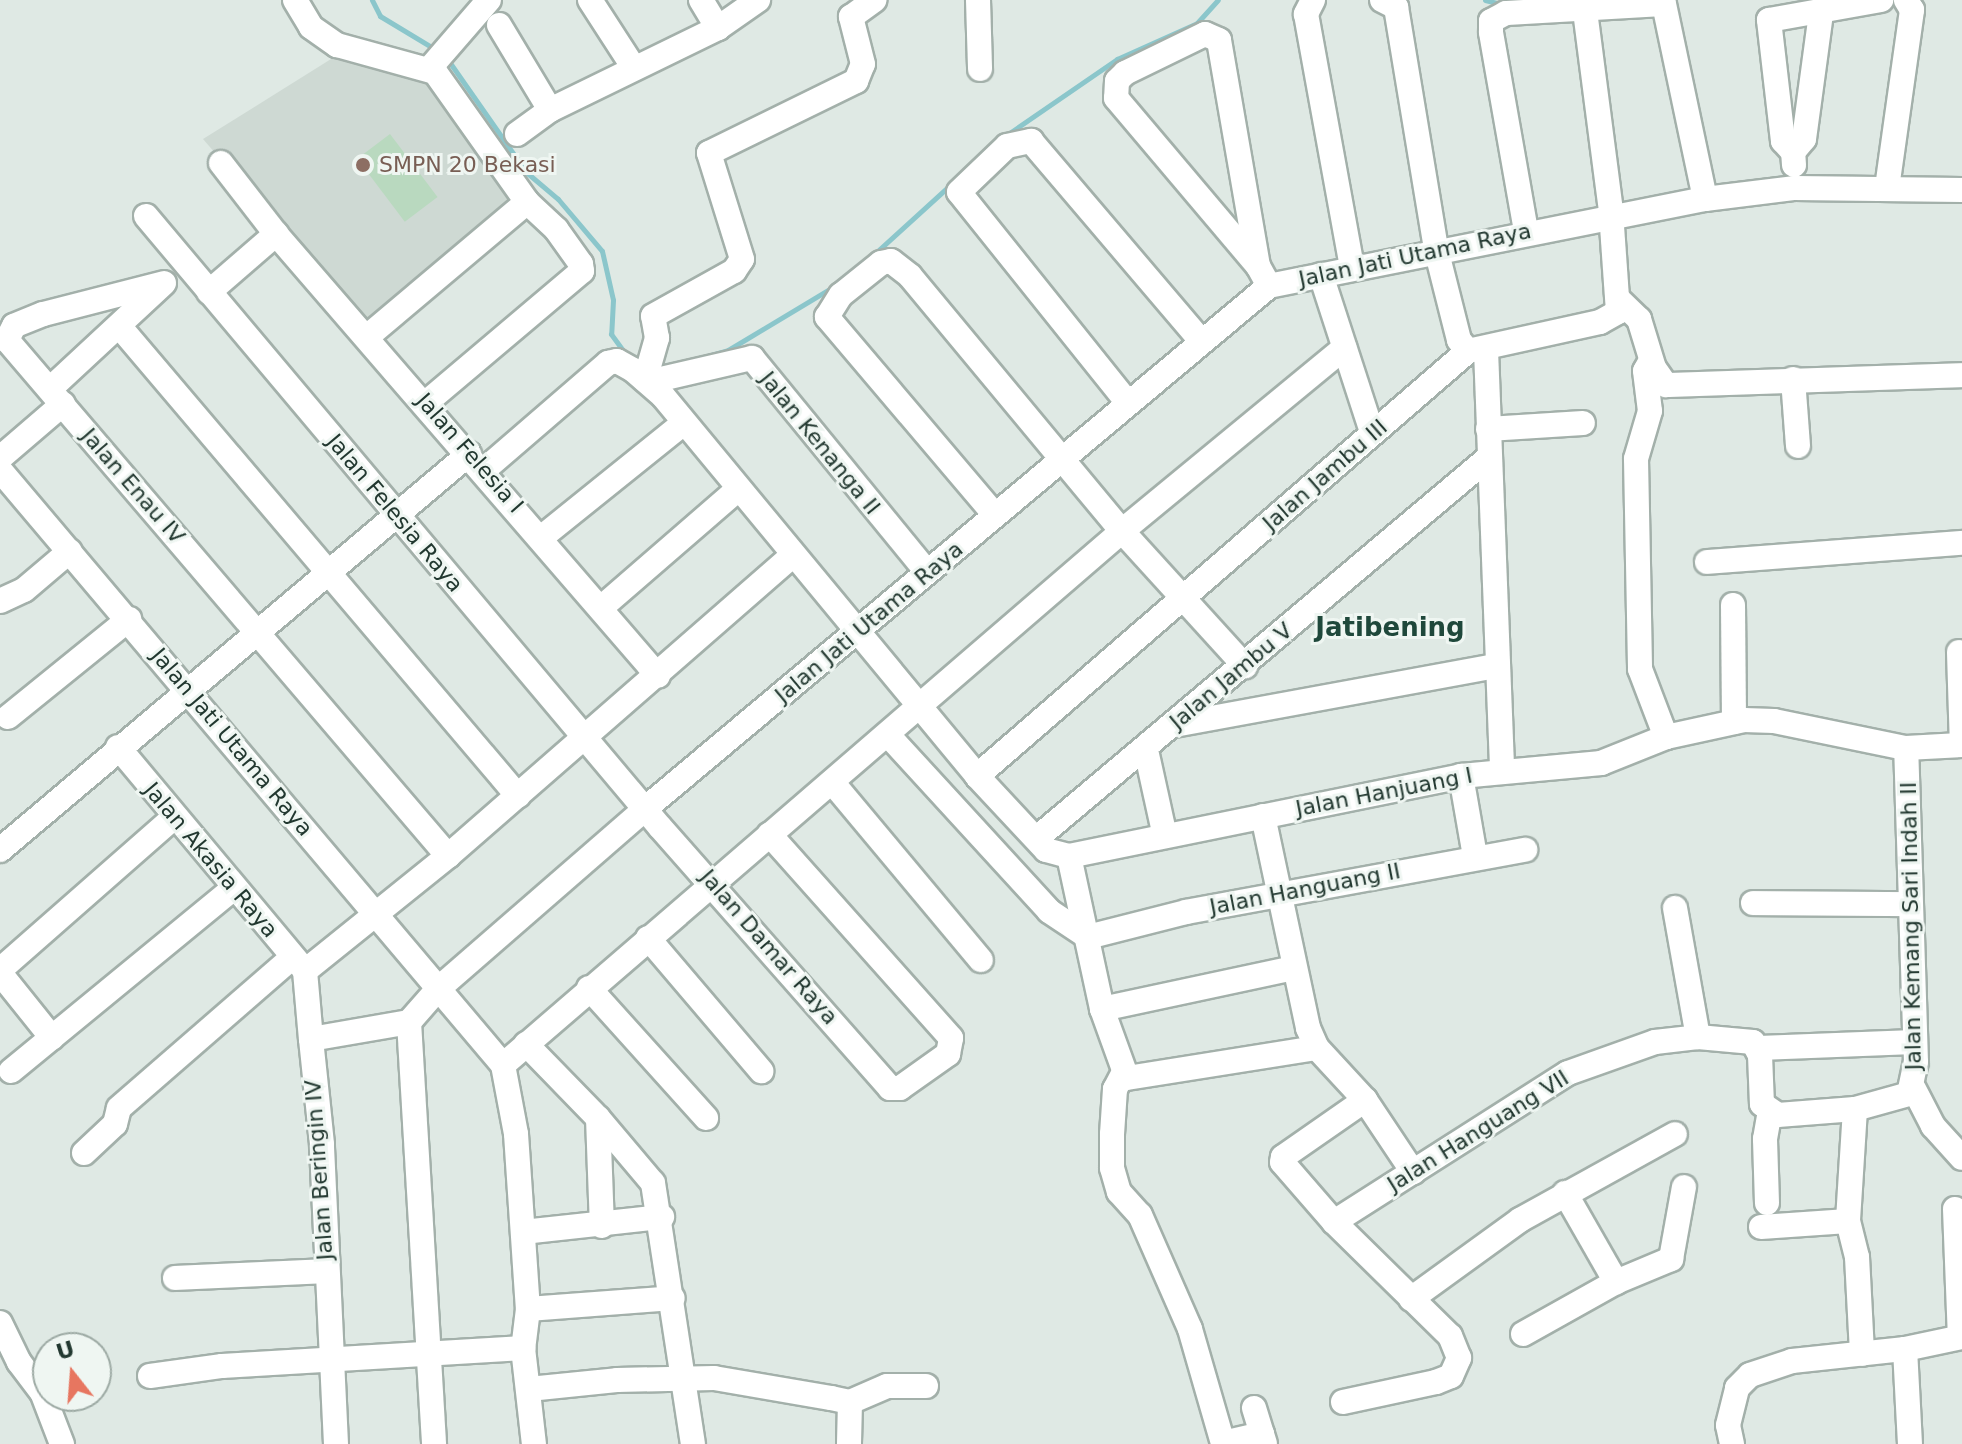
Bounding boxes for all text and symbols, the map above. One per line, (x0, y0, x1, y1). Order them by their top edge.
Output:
place label: SMPN 20 Bekasi (379, 152, 556, 178)
marker: SMPN 20 Bekasi (354, 156, 372, 174)
street label: Jalan Jati Utama Raya (1296, 217, 1534, 293)
street label: Jalan Kenanga II (754, 366, 886, 520)
street label: Jalan Felesia I (411, 388, 529, 518)
street label: Jalan Jambu III (1257, 414, 1393, 536)
street label: Jalan Enau IV (76, 423, 190, 549)
street label: Jalan Felesia Raya (321, 429, 469, 597)
street label: Jalan Jati Utama Raya (770, 536, 968, 708)
district label: Jatibening (1315, 612, 1465, 644)
street label: Jalan Jambu V (1164, 617, 1298, 735)
street label: Jalan Jati Utama Raya (146, 643, 318, 841)
street label: Jalan Hanjuang I (1293, 762, 1475, 822)
street label: Jalan Akasia Raya (138, 777, 284, 943)
street label: Jalan Kemang Sari Indah II (1895, 782, 1927, 1070)
street label: Jalan Hanguang II (1207, 858, 1403, 920)
street label: Jalan Damar Raya (695, 864, 843, 1030)
street label: Jalan Hanguang VII (1382, 1064, 1574, 1198)
street label: Jalan Beringin IV (300, 1079, 338, 1261)
north arrow (32, 1332, 112, 1412)
text: U (53, 1336, 78, 1365)

